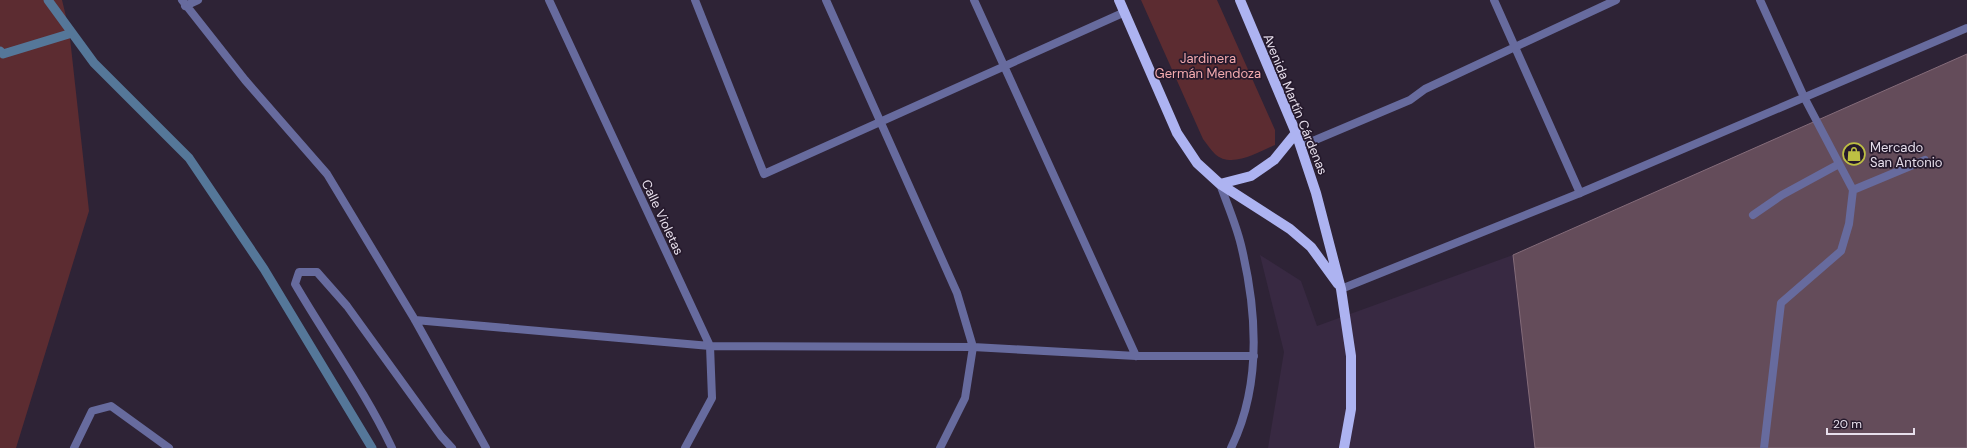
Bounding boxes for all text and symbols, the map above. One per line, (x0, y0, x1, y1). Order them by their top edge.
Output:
street label: Avenida Martín Cárdenas (1259, 31, 1332, 177)
park label: Jardinera Germán Mendoza (1155, 50, 1261, 82)
place label: Mercado San Antonio (1870, 139, 1943, 171)
shop icon: Mercado San Antonio (1841, 141, 1867, 167)
street label: Calle Violetas (638, 177, 687, 258)
scale bar (1827, 410, 1914, 436)
text: 20 m (1833, 416, 1862, 432)

